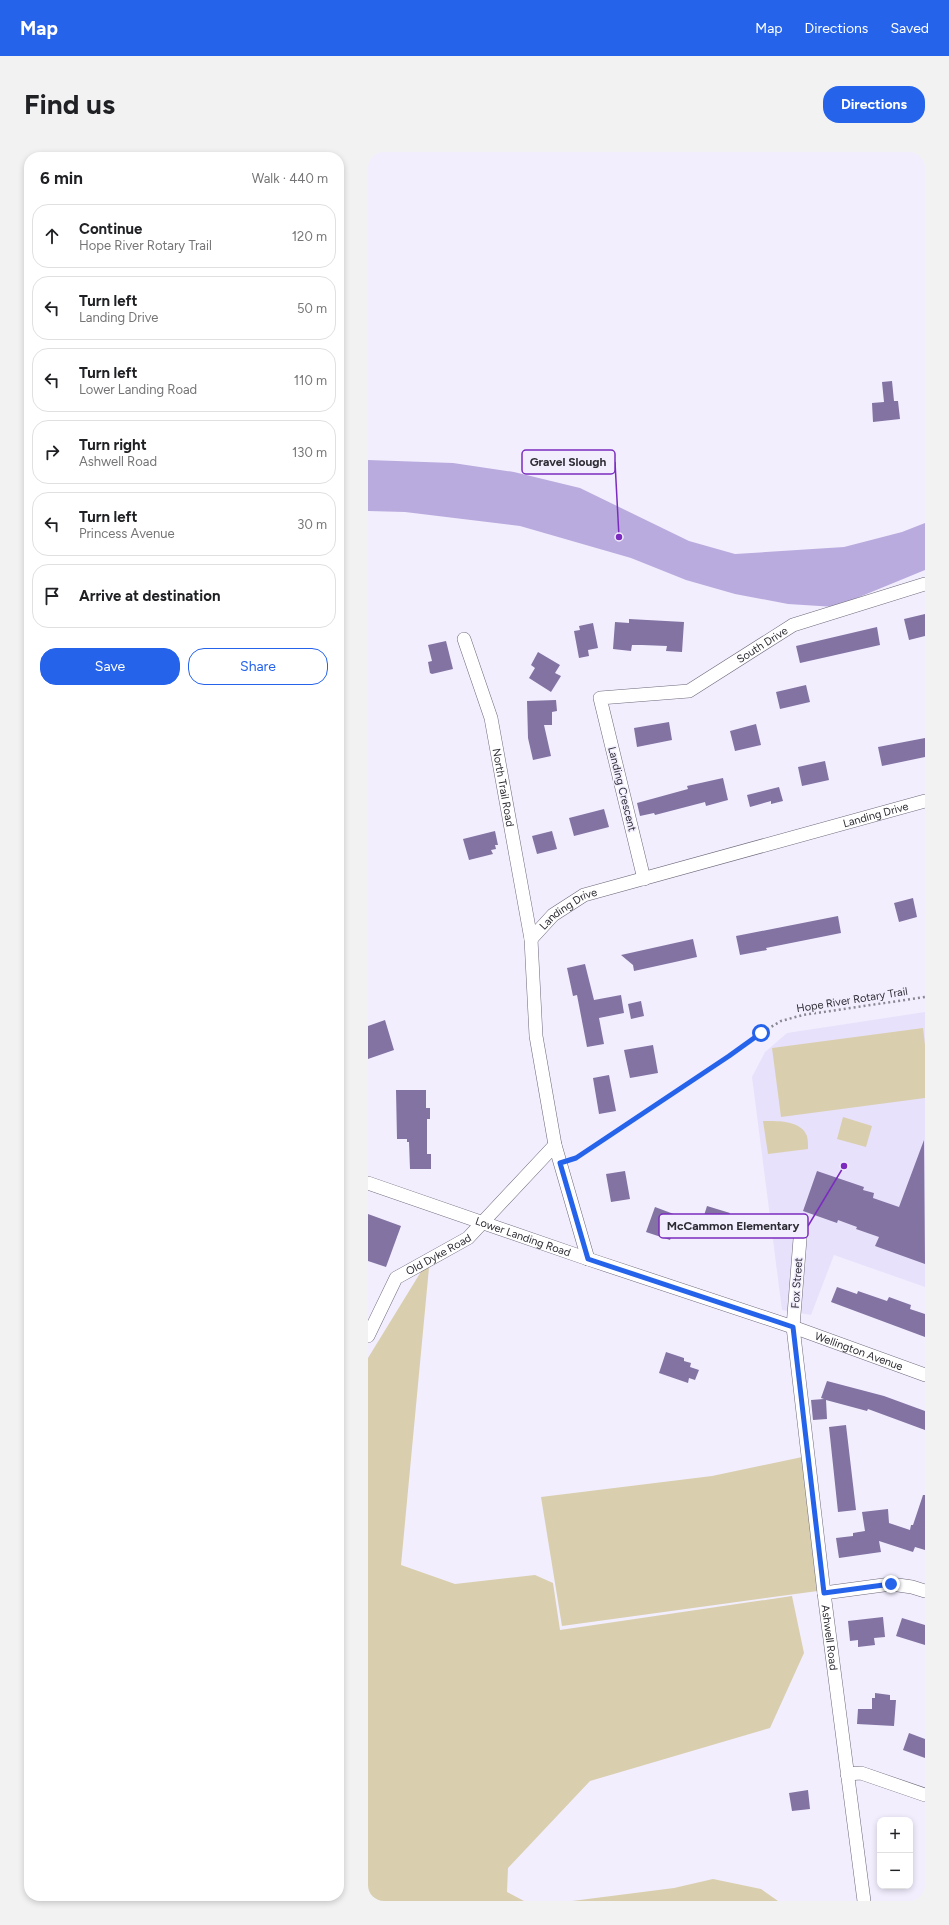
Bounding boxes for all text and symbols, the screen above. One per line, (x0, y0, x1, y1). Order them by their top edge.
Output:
text: Map (20, 17, 58, 40)
text: Map (755, 20, 783, 37)
text: Directions (805, 20, 868, 37)
text: Saved (890, 20, 929, 37)
button: Directions (823, 86, 925, 123)
text: Find us (24, 87, 115, 121)
text: 6 min (40, 168, 83, 188)
text: Walk · 440 m (252, 171, 328, 186)
text: Continue (79, 220, 142, 238)
icon: ahead (41, 225, 63, 247)
text: 120 m (292, 229, 327, 244)
text: Hope River Rotary Trail (79, 238, 212, 253)
text: Turn left (79, 292, 137, 310)
icon: left (41, 297, 63, 319)
text: 50 m (297, 301, 327, 316)
text: Landing Drive (79, 310, 158, 325)
text: Turn left (79, 364, 137, 382)
icon: left (41, 369, 63, 391)
text: 110 m (294, 373, 327, 388)
text: Lower Landing Road (79, 382, 197, 397)
text: Turn right (79, 436, 147, 454)
icon: right (41, 441, 63, 463)
text: 130 m (292, 445, 327, 460)
callout: Gravel Slough (522, 450, 615, 474)
text: Ashwell Road (79, 454, 157, 469)
text: Gravel Slough (530, 455, 607, 469)
text: Turn left (79, 508, 137, 526)
icon: left (41, 513, 63, 535)
text: 30 m (297, 517, 327, 532)
text: Princess Avenue (79, 526, 175, 541)
icon: arrive (41, 585, 63, 607)
text: Arrive at destination (79, 587, 220, 605)
street label: South Drive (734, 624, 790, 666)
button: Save (40, 648, 180, 685)
button: Share (188, 648, 328, 685)
street label: Landing Crescent (605, 745, 639, 833)
street label: North Trail Road (490, 747, 517, 828)
street label: Landing Drive (841, 799, 910, 830)
street label: Landing Drive (537, 885, 598, 932)
street label: Hope River Rotary Trail (795, 985, 909, 1015)
route start (752, 1024, 770, 1042)
street label: Lower Landing Road (474, 1214, 572, 1259)
callout: McCammon Elementary (659, 1214, 808, 1238)
text: McCammon Elementary (667, 1219, 799, 1233)
street label: Old Dyke Road (403, 1231, 473, 1278)
street label: Fox Street (789, 1257, 805, 1309)
street label: Wellington Avenue (813, 1329, 905, 1373)
route end (882, 1575, 900, 1593)
street label: Ashwell Road (819, 1604, 840, 1671)
map controls (877, 1817, 913, 1889)
button: + (877, 1817, 913, 1853)
button: − (877, 1853, 913, 1889)

